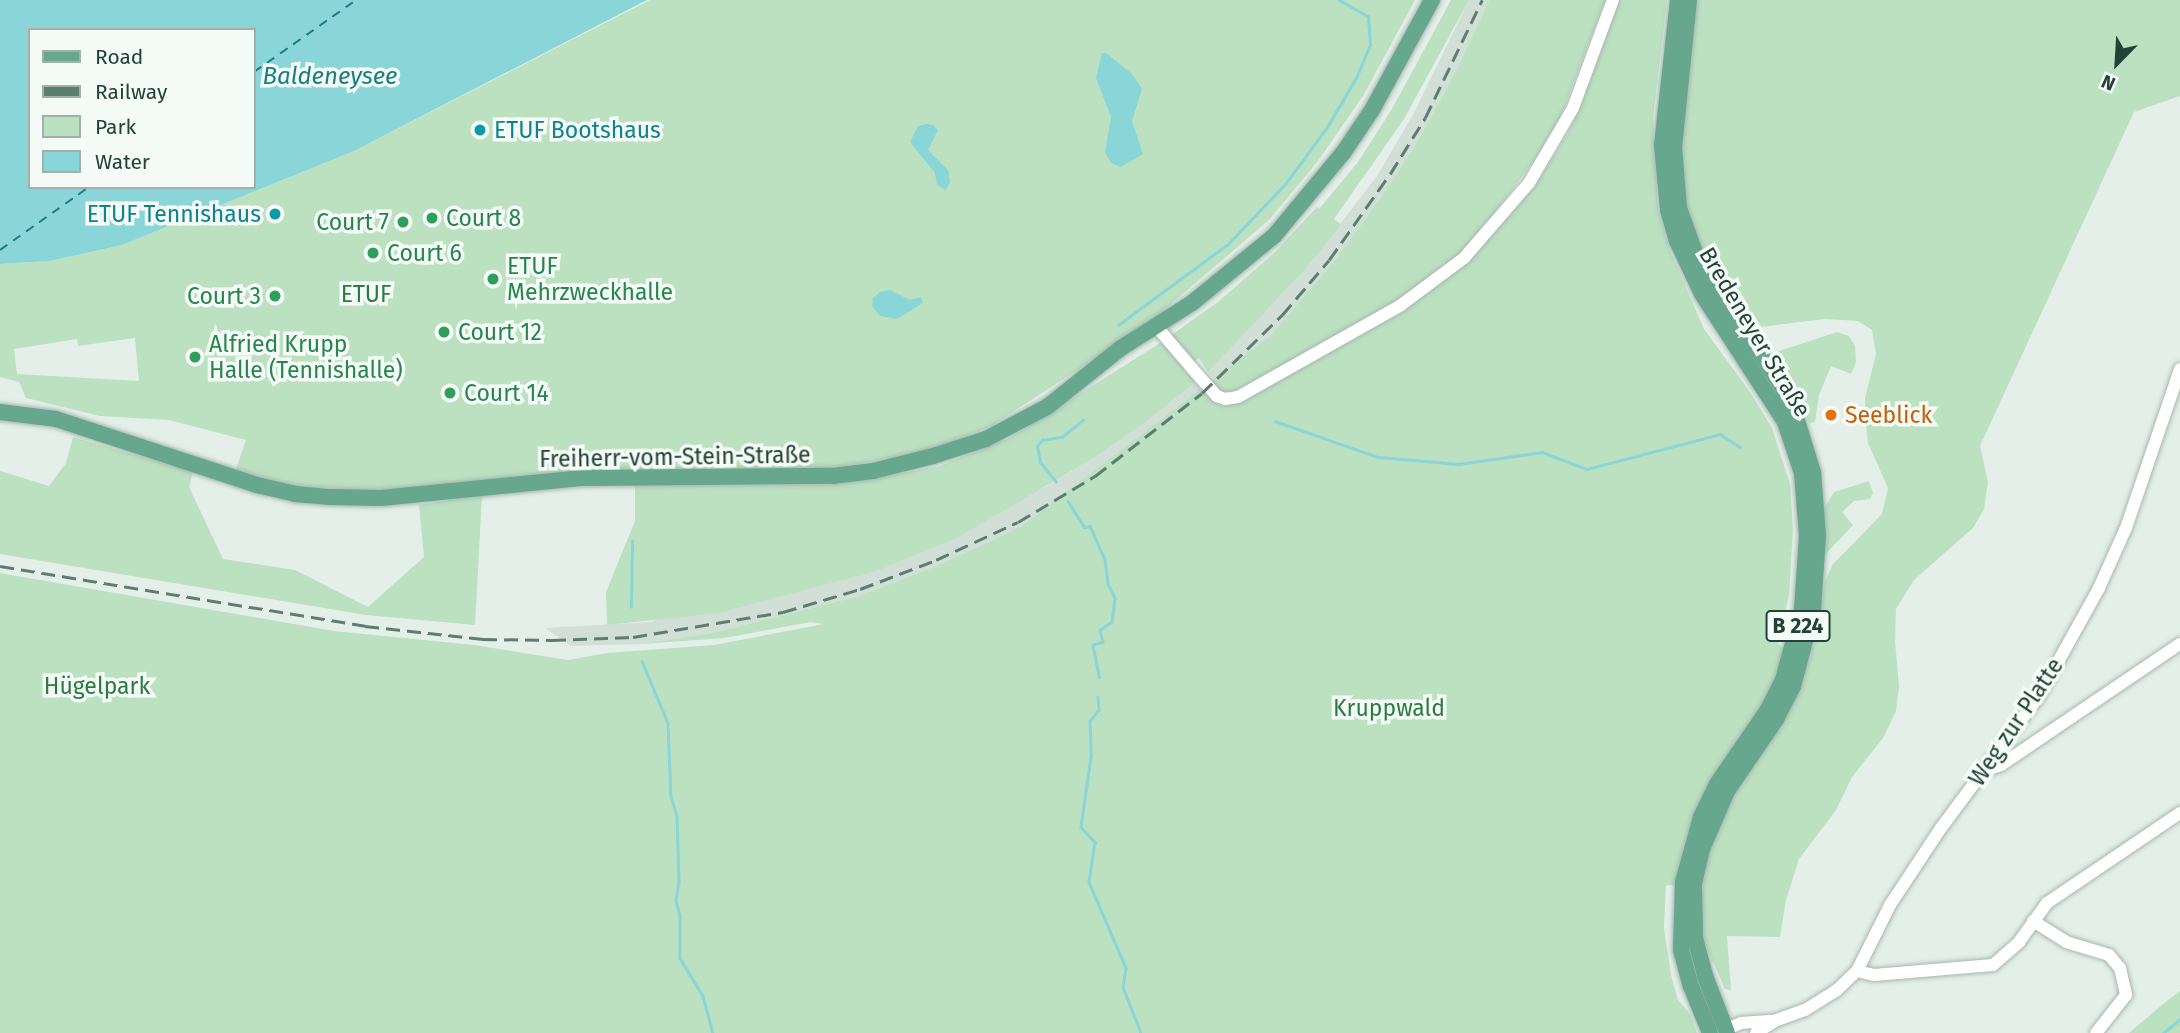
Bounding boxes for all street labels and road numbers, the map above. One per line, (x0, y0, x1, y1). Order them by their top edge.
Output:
street label: Bredeneyer Straße (1693, 242, 1817, 422)
street label: Freiherr-vom-Stein-Straße (539, 441, 811, 473)
road number: B 224 (1765, 608, 1831, 644)
street label: Weg zur Platte (1963, 653, 2069, 791)

